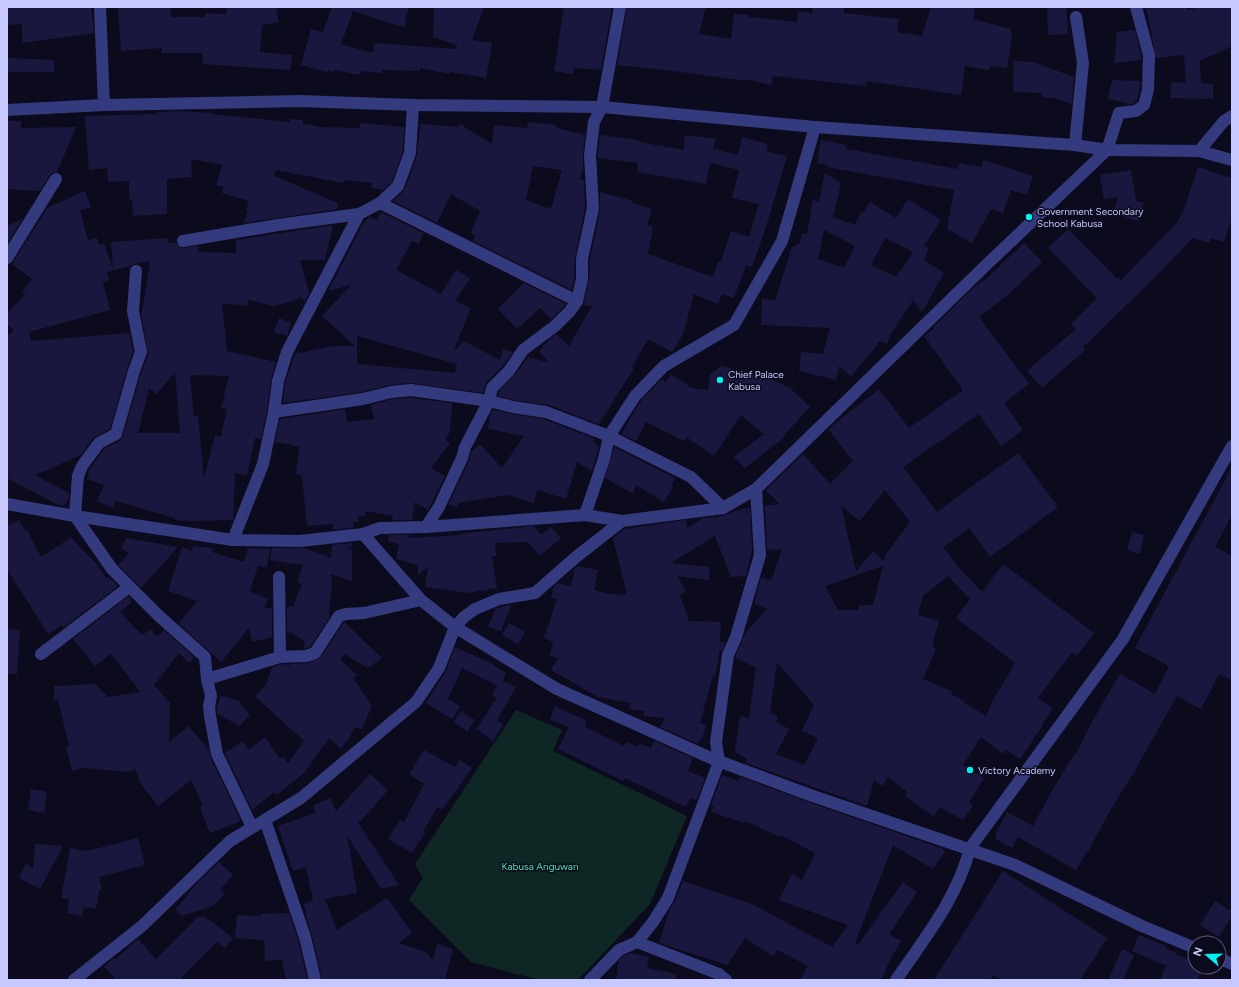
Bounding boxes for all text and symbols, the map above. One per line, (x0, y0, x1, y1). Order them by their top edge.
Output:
place label: Government Secondary School Kabusa (1037, 205, 1144, 230)
marker: Government Secondary School Kabusa (1024, 212, 1034, 222)
place label: Chief Palace Kabusa (728, 368, 784, 393)
marker: Chief Palace Kabusa (715, 375, 725, 385)
place label: Victory Academy (978, 764, 1056, 777)
marker: Victory Academy (965, 765, 975, 775)
park label: Kabusa Anguwan (502, 860, 579, 873)
north arrow (1187, 935, 1227, 975)
text: N (1191, 946, 1206, 958)

